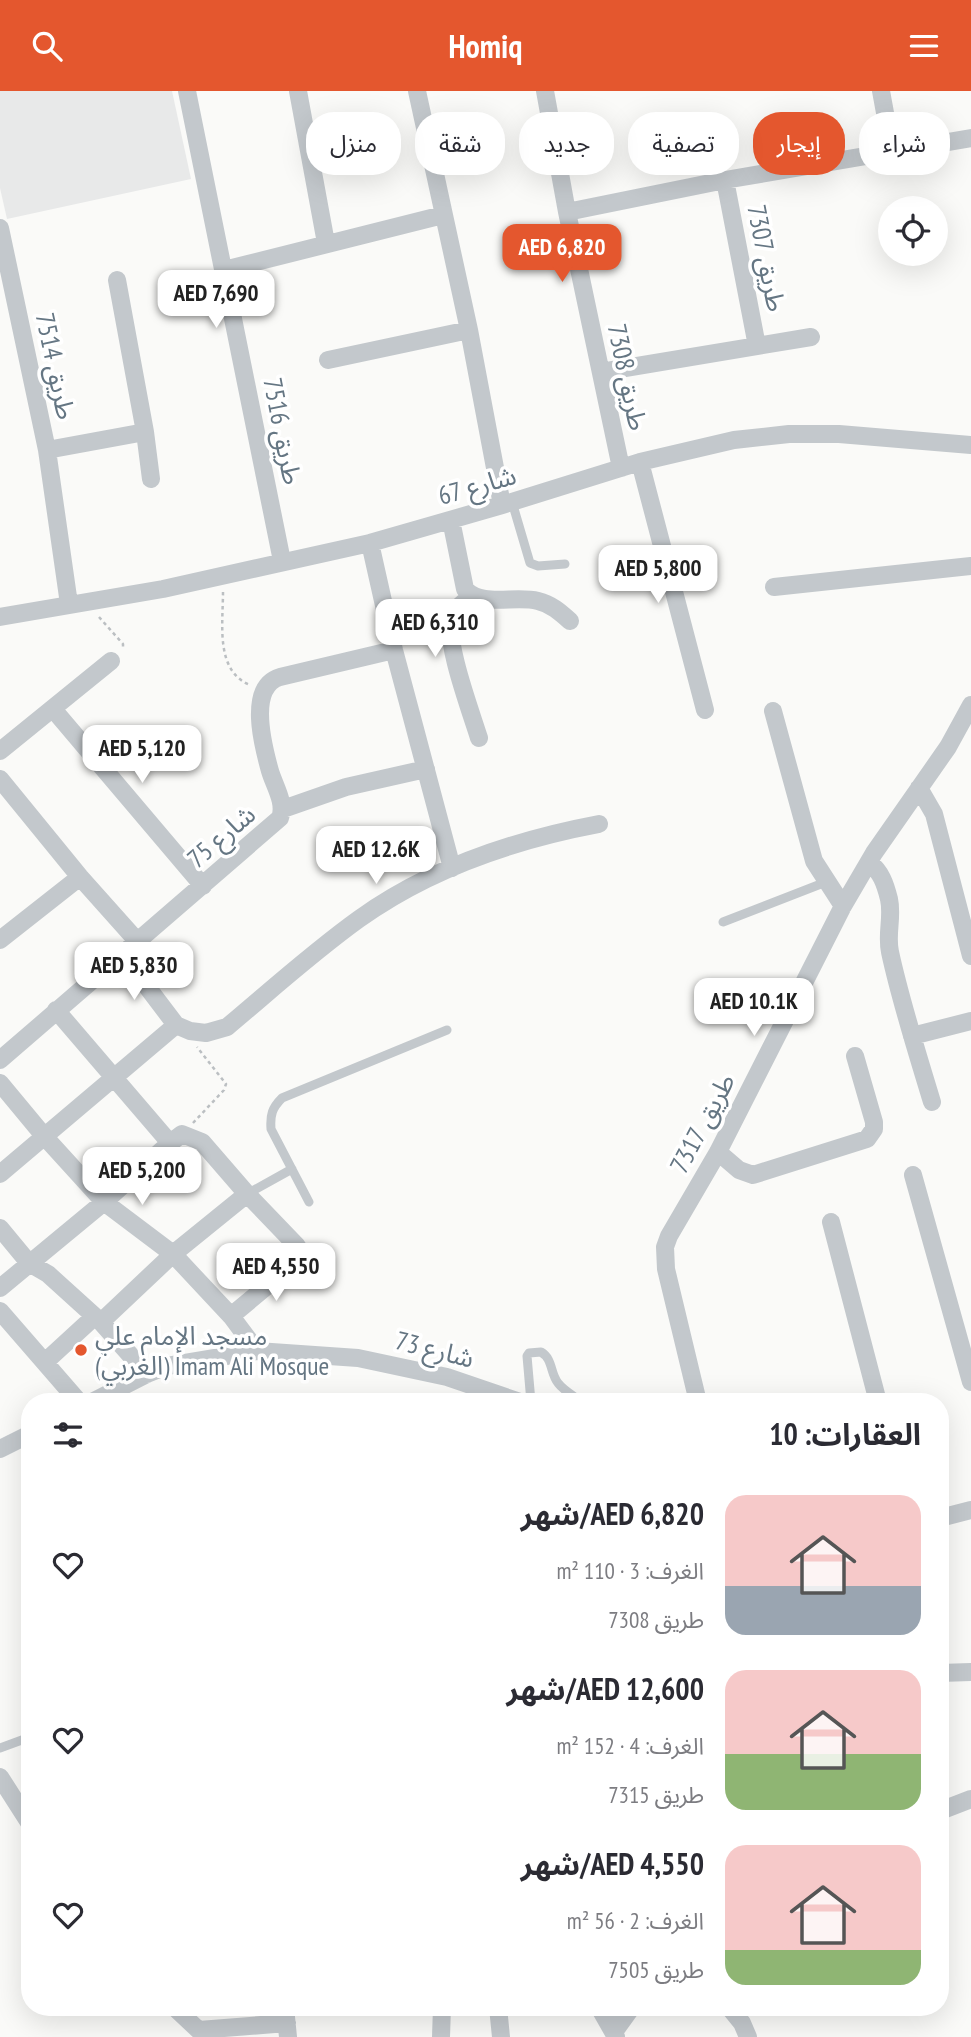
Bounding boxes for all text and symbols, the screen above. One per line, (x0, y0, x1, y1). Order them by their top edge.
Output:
text: Homiq (449, 25, 522, 67)
icon: search (28, 27, 66, 65)
icon: menu (905, 27, 943, 65)
chip: منزل (306, 112, 401, 175)
chip: شقة (415, 112, 505, 175)
chip: جديد (519, 112, 614, 175)
chip: تصفية (628, 112, 739, 175)
chip: إيجار (753, 112, 845, 175)
chip: شراء (859, 112, 950, 175)
map controls (878, 196, 948, 266)
button: locate (878, 196, 948, 266)
street label: طريق 7307 (740, 202, 794, 314)
pin: AED 6,820 (482, 225, 642, 284)
text: AED 6,820 (518, 232, 606, 261)
pin: AED 7,690 (136, 271, 296, 330)
text: AED 7,690 (174, 278, 258, 307)
street label: طريق 7514 (29, 310, 83, 422)
street label: طريق 7308 (601, 321, 655, 433)
street label: طريق 7516 (256, 375, 310, 487)
street label: شارع 67 (434, 458, 521, 515)
pin: AED 5,800 (578, 545, 738, 605)
text: AED 5,800 (614, 553, 702, 582)
pin: AED 6,310 (355, 599, 515, 659)
text: AED 6,310 (391, 607, 479, 636)
pin: AED 5,120 (62, 725, 222, 785)
text: AED 5,120 (98, 733, 186, 762)
street label: شارع 75 (180, 797, 264, 877)
pin: AED 12.6K (296, 827, 456, 886)
text: AED 12.6K (332, 834, 420, 863)
pin: AED 5,830 (54, 943, 214, 1002)
text: AED 5,830 (90, 950, 178, 979)
pin: AED 10.1K (674, 979, 834, 1038)
text: AED 10.1K (710, 986, 798, 1015)
street label: طريق 7317 (662, 1067, 742, 1179)
pin: AED 5,200 (62, 1147, 222, 1207)
text: AED 5,200 (98, 1155, 186, 1184)
pin: AED 4,550 (196, 1243, 356, 1303)
text: AED 4,550 (232, 1251, 320, 1280)
place label: مسجد الإمام علي (الغربي) Imam Ali Mosque (95, 1319, 329, 1386)
street label: شارع 73 (392, 1323, 478, 1378)
marker: مسجد الإمام علي (الغربي) Imam Ali Mosque (73, 1342, 89, 1358)
text: العقارات: 10 (769, 1414, 921, 1453)
icon: filters (49, 1416, 87, 1454)
text: AED 6,820/شهر (521, 1494, 704, 1533)
icon: home (781, 1523, 865, 1607)
icon: heart (49, 1546, 87, 1584)
text: الغرف: 3 · 110 m² (556, 1556, 704, 1585)
text: طريق 7308 (608, 1605, 704, 1634)
text: AED 12,600/شهر (506, 1669, 704, 1708)
icon: home (781, 1698, 865, 1782)
icon: heart (49, 1721, 87, 1759)
text: الغرف: 4 · 152 m² (556, 1731, 704, 1760)
text: طريق 7315 (608, 1780, 704, 1809)
text: AED 4,550/شهر (521, 1844, 704, 1883)
icon: home (781, 1873, 865, 1957)
icon: heart (49, 1896, 87, 1934)
text: الغرف: 2 · 56 m² (567, 1906, 704, 1935)
text: طريق 7505 (608, 1955, 704, 1984)

